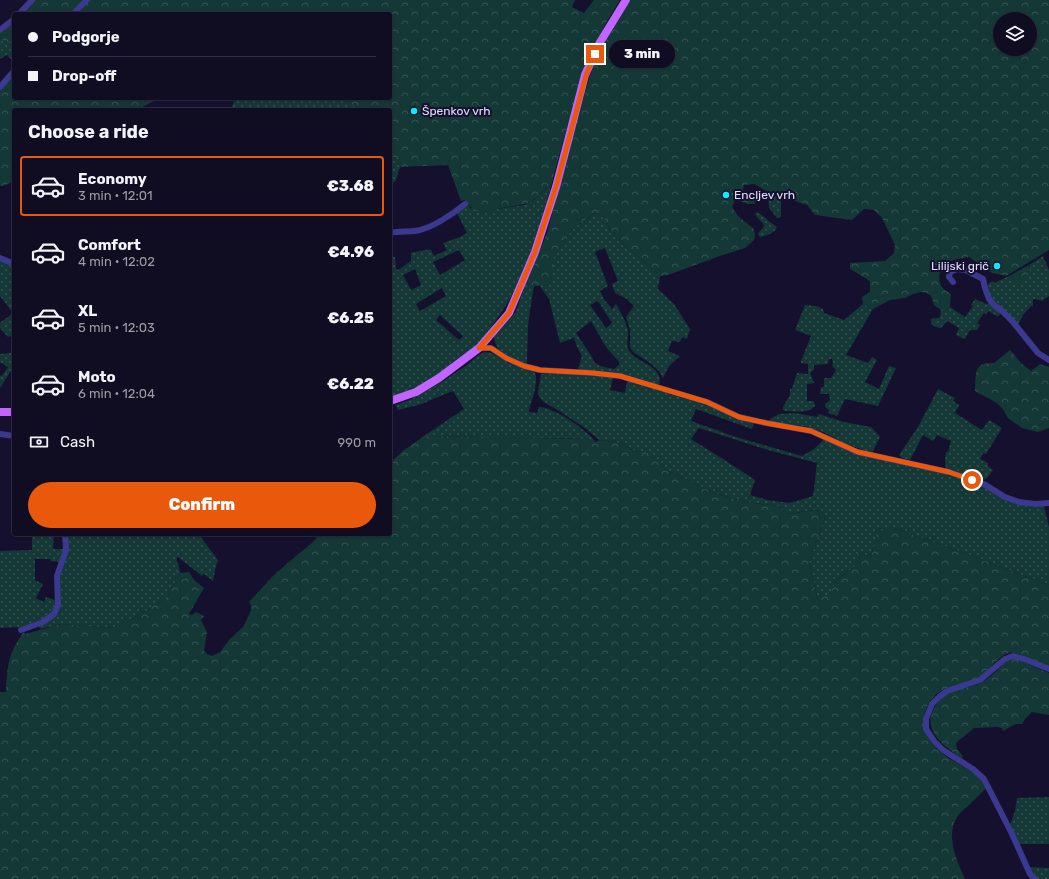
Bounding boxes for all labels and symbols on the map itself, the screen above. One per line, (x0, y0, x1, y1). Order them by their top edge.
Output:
callout: 3 min (609, 40, 675, 68)
route end (586, 45, 604, 63)
place label: Špenkov vrh (422, 104, 491, 118)
marker: Špenkov vrh (409, 106, 419, 116)
place label: Encljev vrh (734, 188, 795, 202)
marker: Encljev vrh (721, 190, 731, 200)
place label: Lilijski grič (931, 259, 989, 273)
marker: Lilijski grič (992, 261, 1002, 271)
route start (963, 471, 981, 489)

